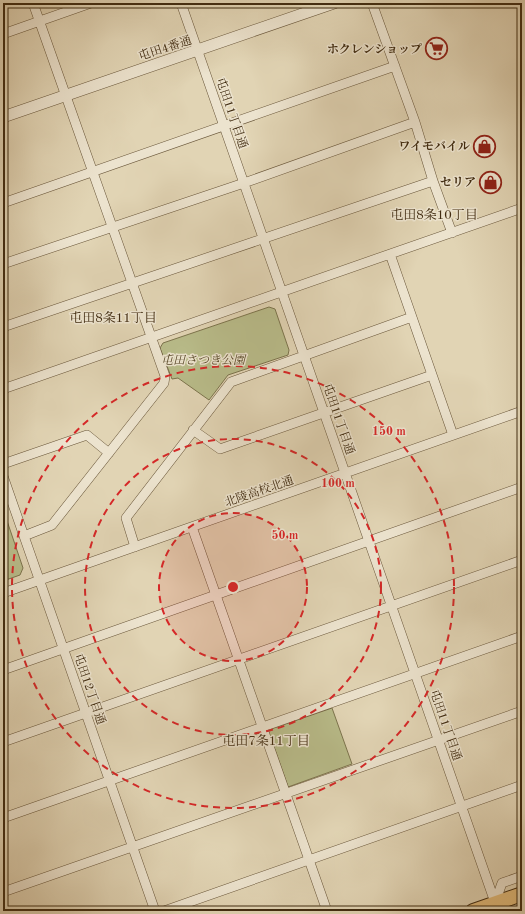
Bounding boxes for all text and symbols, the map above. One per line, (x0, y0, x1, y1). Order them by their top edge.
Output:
street label: 屯田4番通 (137, 33, 193, 63)
supermarket icon: ホクレンショップ (424, 36, 450, 62)
place label: ホクレンショップ (327, 43, 422, 56)
street label: 屯田11丁目通 (213, 76, 251, 150)
shop icon: ワイモバイル (472, 133, 498, 159)
place label: ワイモバイル (398, 140, 470, 153)
shop icon: セリア (478, 169, 504, 195)
place label: セリア (440, 176, 476, 189)
district label: 屯田8条10丁目 (390, 208, 478, 222)
district label: 屯田8条11丁目 (69, 311, 157, 325)
park label: 屯田さつき公園 (161, 353, 247, 367)
street label: 屯田11丁目通 (320, 382, 358, 456)
text: 150 m (372, 425, 406, 438)
street label: 北陵高校北通 (223, 473, 295, 509)
text: 100 m (321, 478, 355, 490)
text: 50 m (272, 529, 299, 542)
centre of rings (226, 580, 240, 594)
street label: 屯田12丁目通 (71, 652, 109, 726)
street label: 屯田11丁目通 (427, 688, 465, 762)
district label: 屯田7条11丁目 (222, 734, 310, 748)

